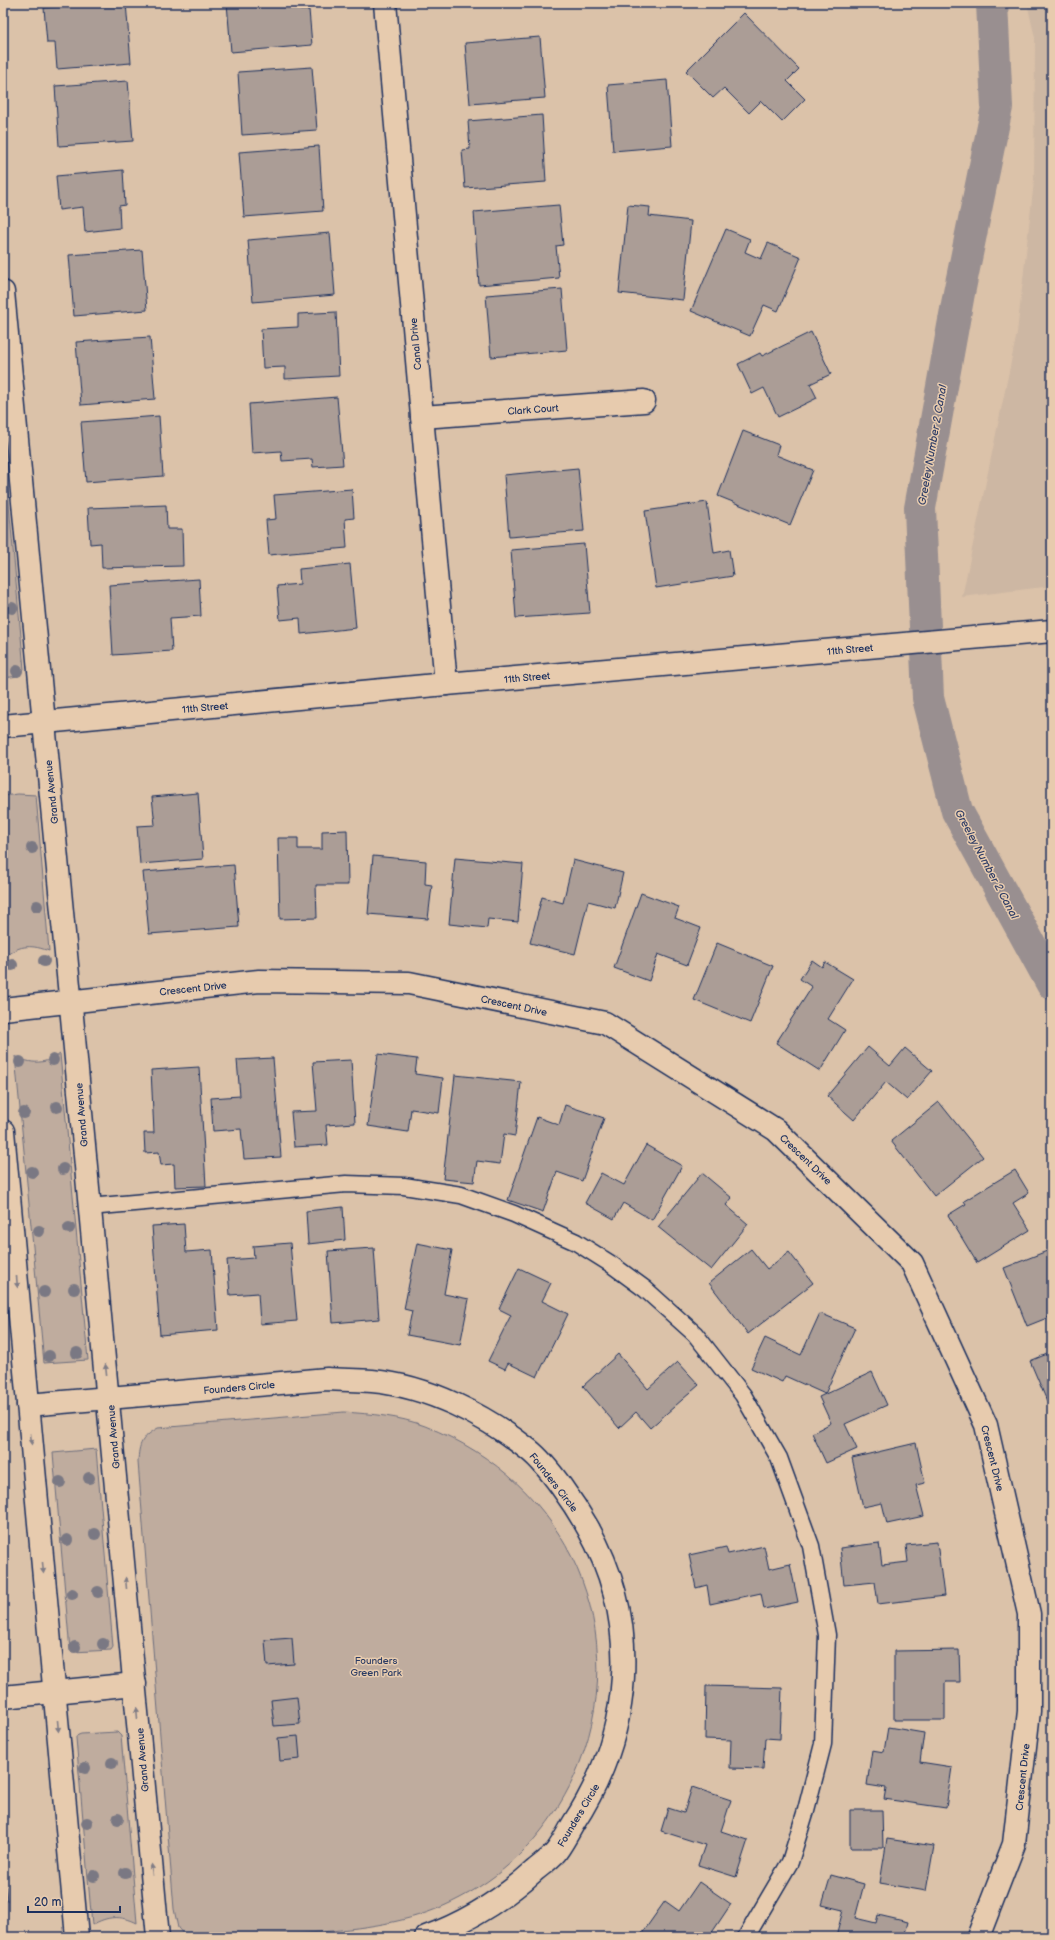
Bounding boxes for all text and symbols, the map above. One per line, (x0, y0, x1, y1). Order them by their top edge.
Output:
street label: Canal Drive (408, 317, 424, 371)
water label: Greeley Number 2 Canal (915, 383, 950, 506)
street label: Clark Court (507, 402, 559, 418)
street label: 11th Street (826, 642, 874, 658)
street label: 11th Street (503, 670, 551, 686)
street label: 11th Street (181, 700, 229, 716)
street label: Grand Avenue (43, 759, 61, 824)
water label: Greeley Number 2 Canal (952, 807, 1021, 922)
street label: Crescent Drive (159, 979, 227, 998)
street label: Crescent Drive (479, 993, 548, 1019)
street label: Grand Avenue (73, 1082, 91, 1147)
street label: Crescent Drive (777, 1132, 834, 1188)
one-way arrow (14, 1276, 20, 1288)
one-way arrow (103, 1364, 110, 1376)
street label: Founders Circle (203, 1379, 275, 1397)
street label: Grand Avenue (105, 1404, 123, 1469)
street label: Crescent Drive (978, 1424, 1006, 1493)
one-way arrow (28, 1433, 35, 1445)
street label: Founders Circle (526, 1451, 580, 1515)
one-way arrow (40, 1562, 47, 1574)
one-way arrow (122, 1577, 129, 1589)
park label: Founders Green Park (350, 1655, 402, 1679)
one-way arrow (134, 1707, 141, 1719)
one-way arrow (54, 1720, 61, 1732)
street label: Grand Avenue (134, 1727, 152, 1792)
street label: Crescent Drive (1013, 1743, 1033, 1811)
street label: Founders Circle (555, 1782, 602, 1849)
one-way arrow (148, 1864, 155, 1876)
scale bar (28, 1888, 120, 1914)
text: 20 m (34, 1895, 61, 1910)

